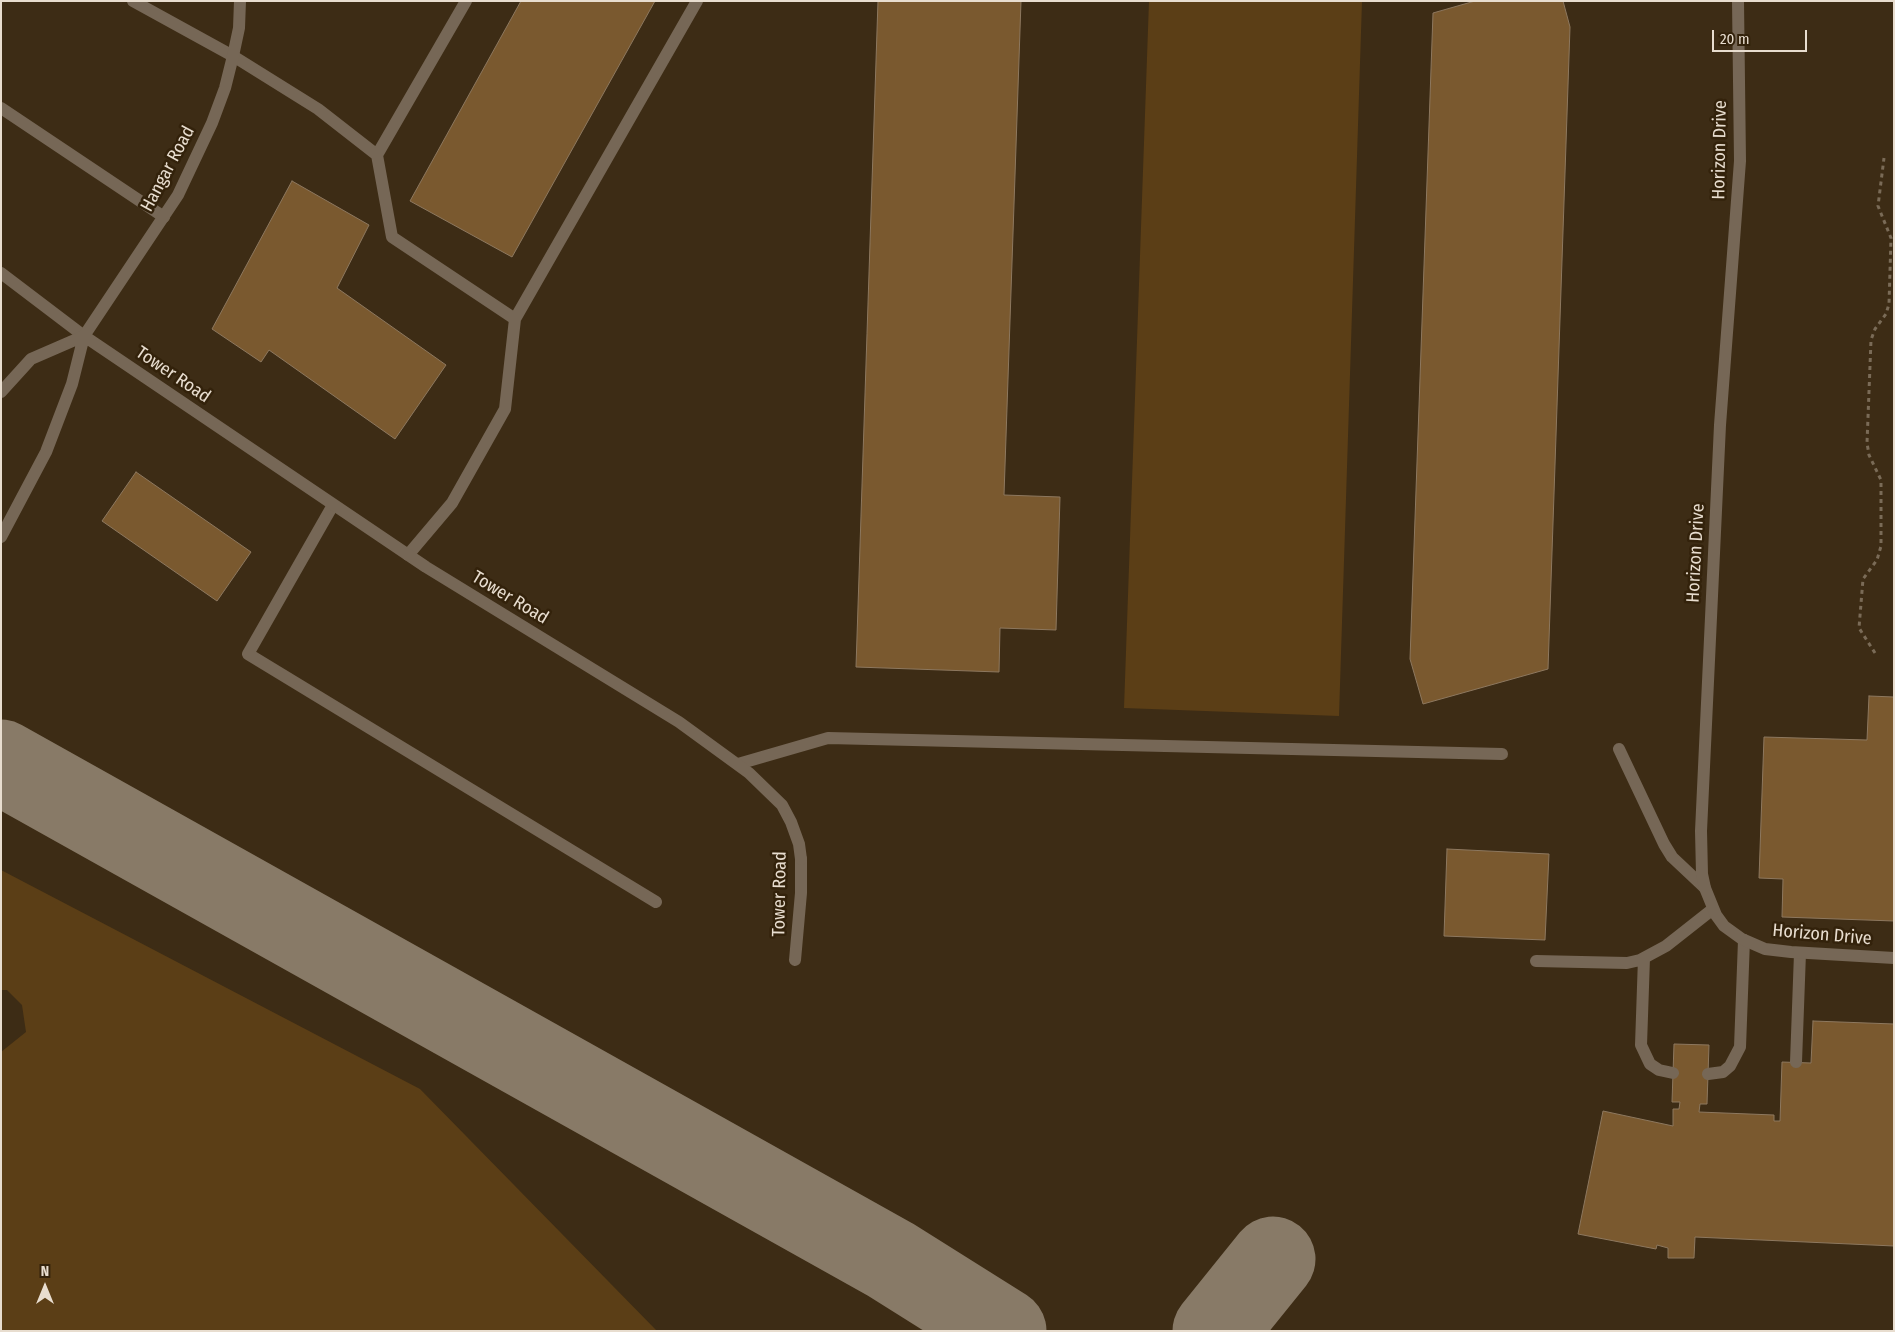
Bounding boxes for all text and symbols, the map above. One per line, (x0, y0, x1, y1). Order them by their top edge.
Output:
scale bar (1715, 20, 1810, 52)
text: 20 m (1720, 30, 1750, 48)
street label: Horizon Drive (1708, 100, 1732, 200)
street label: Hangar Road (136, 122, 200, 216)
street label: Tower Road (132, 342, 214, 408)
street label: Horizon Drive (1683, 503, 1709, 603)
street label: Tower Road (468, 567, 552, 629)
street label: Tower Road (768, 851, 792, 937)
street label: Horizon Drive (1772, 920, 1872, 950)
north arrow (20, 1262, 70, 1312)
text: N (41, 1263, 49, 1280)

